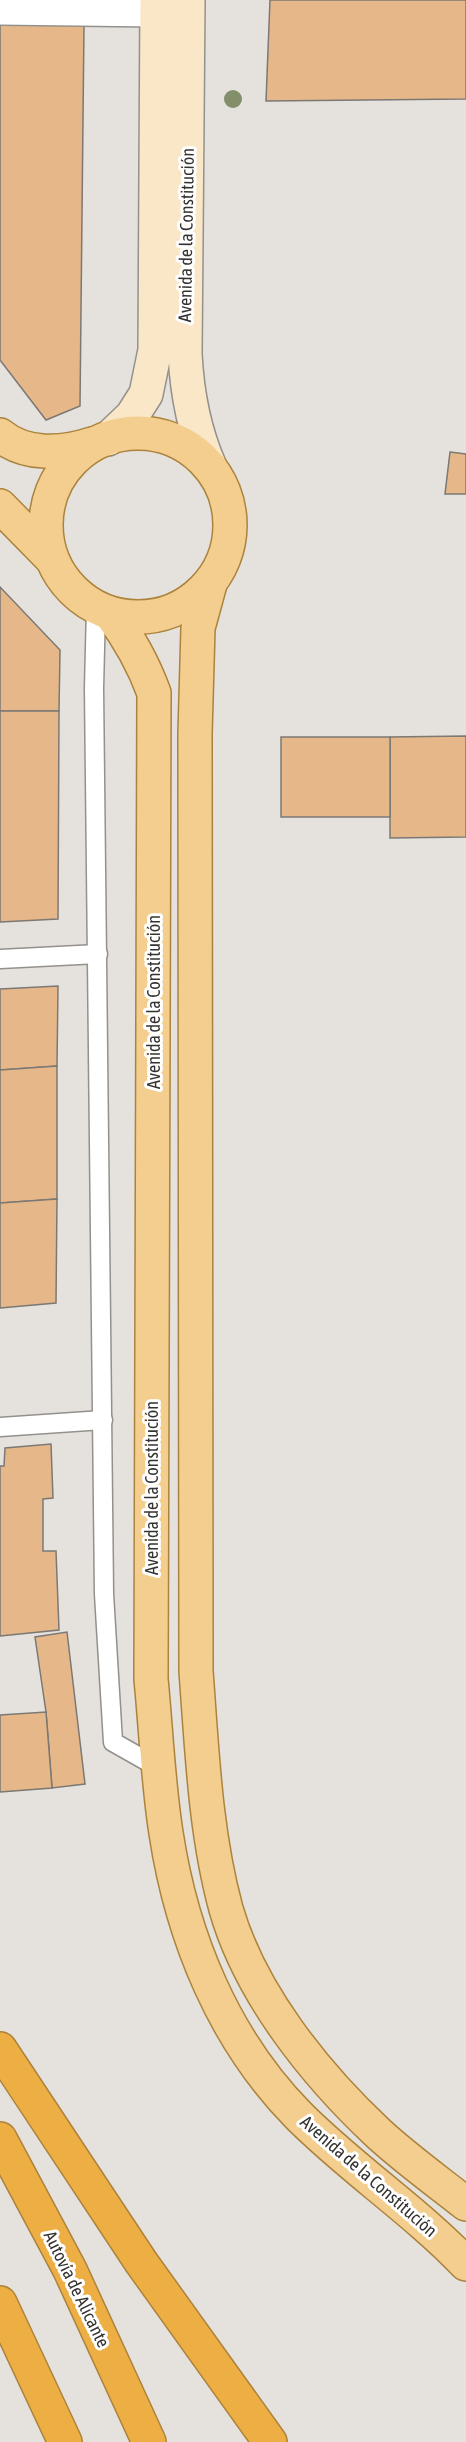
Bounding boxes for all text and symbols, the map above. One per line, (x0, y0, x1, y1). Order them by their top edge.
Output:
street label: Avenida de la Constitución (174, 148, 198, 322)
street label: Avenida de la Constitución (143, 915, 164, 1089)
street label: Avenida de la Constitución (141, 1401, 162, 1575)
street label: Avenida de la Constitución (296, 2111, 442, 2241)
street label: Autovía de Alicante (40, 2227, 114, 2351)

